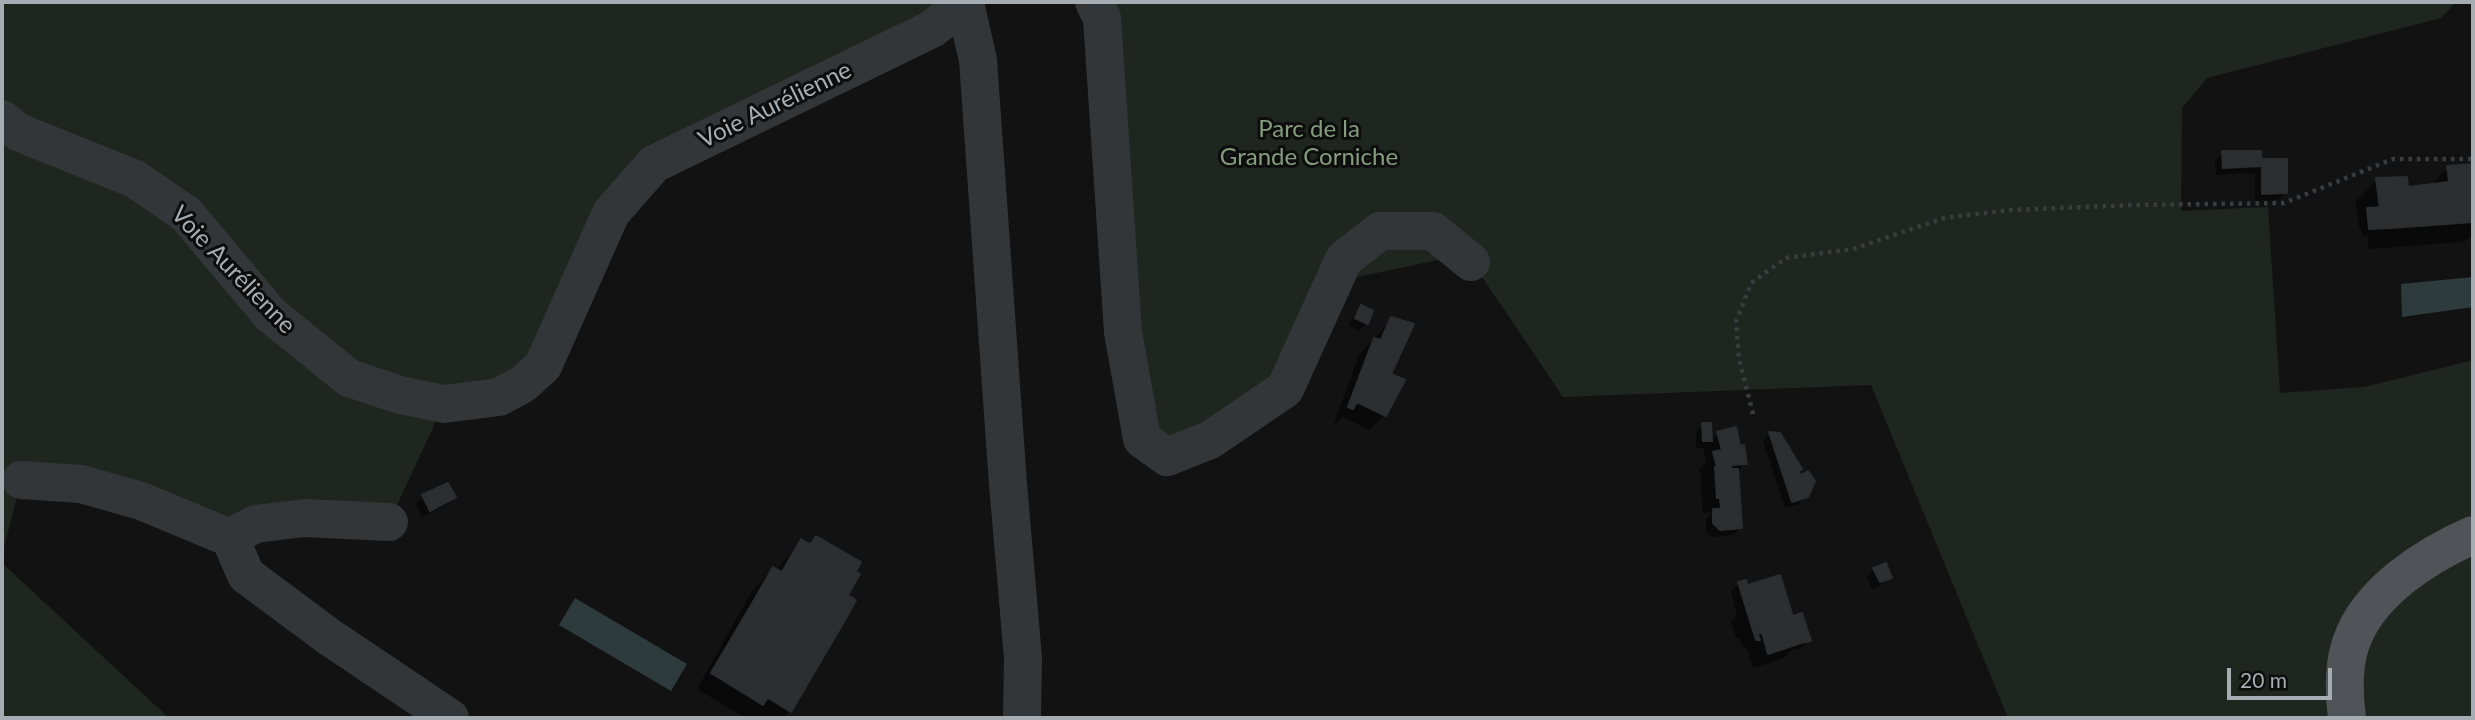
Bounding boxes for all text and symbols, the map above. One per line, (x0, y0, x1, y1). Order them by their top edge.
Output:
street label: Voie Aurélienne (694, 56, 856, 154)
park label: Parc de la Grande Corniche (1220, 115, 1398, 171)
street label: Voie Aurélienne (165, 200, 301, 340)
scale bar (2230, 654, 2335, 698)
text: 20 m (2240, 667, 2287, 692)

